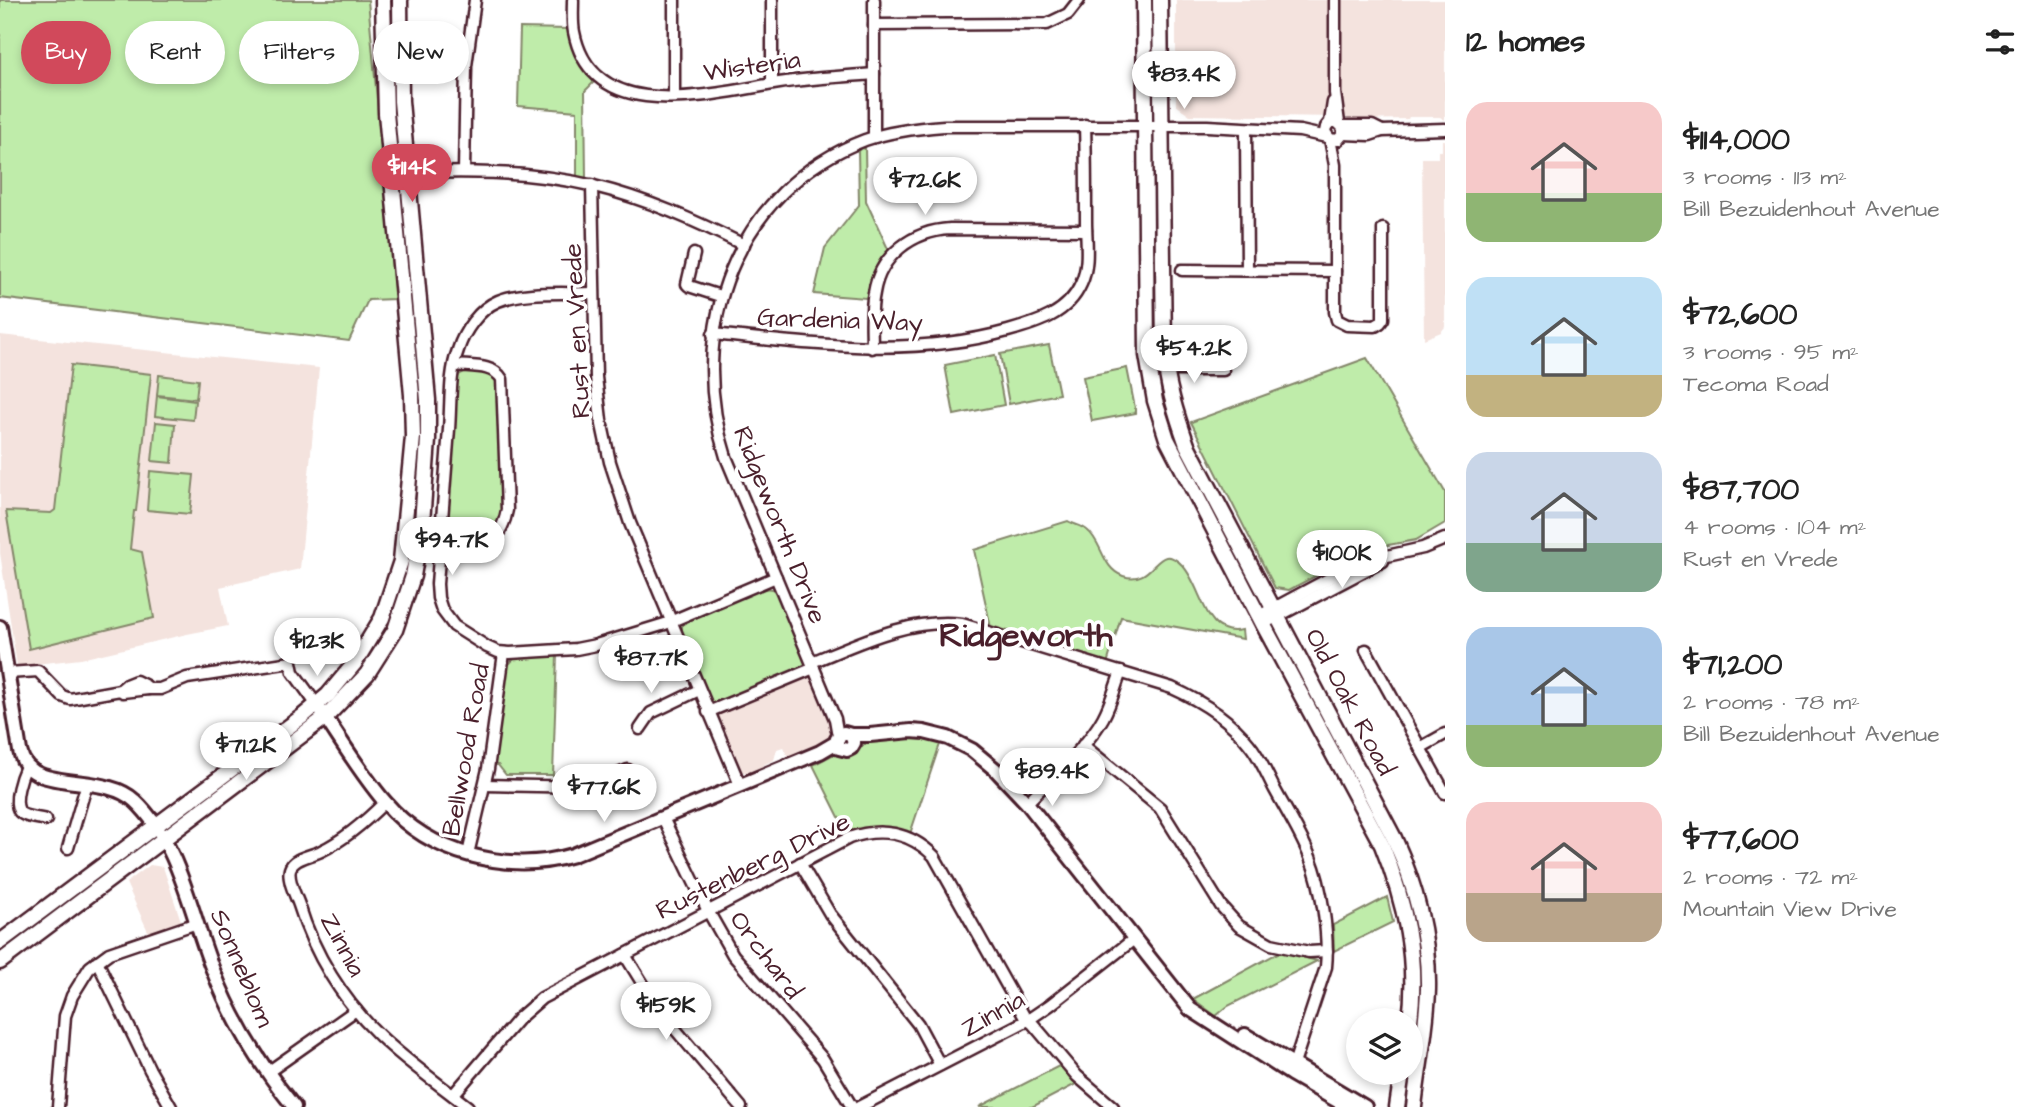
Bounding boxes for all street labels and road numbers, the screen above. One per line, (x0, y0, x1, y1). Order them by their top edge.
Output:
street label: Wisteria (701, 41, 803, 91)
street label: Rust en Vrede (554, 243, 600, 419)
street label: Gardenia Way (757, 299, 923, 343)
street label: Ridgeworth Drive (722, 421, 836, 630)
street label: Old Oak Road (1296, 622, 1404, 782)
street label: Bellwood Road (433, 661, 499, 839)
street label: Rustenberg Drive (650, 803, 857, 930)
street label: Sonneblom (201, 903, 283, 1033)
street label: Orchard (721, 903, 811, 1007)
street label: Zinnia (311, 907, 375, 983)
street label: Zinnia (955, 982, 1031, 1046)

